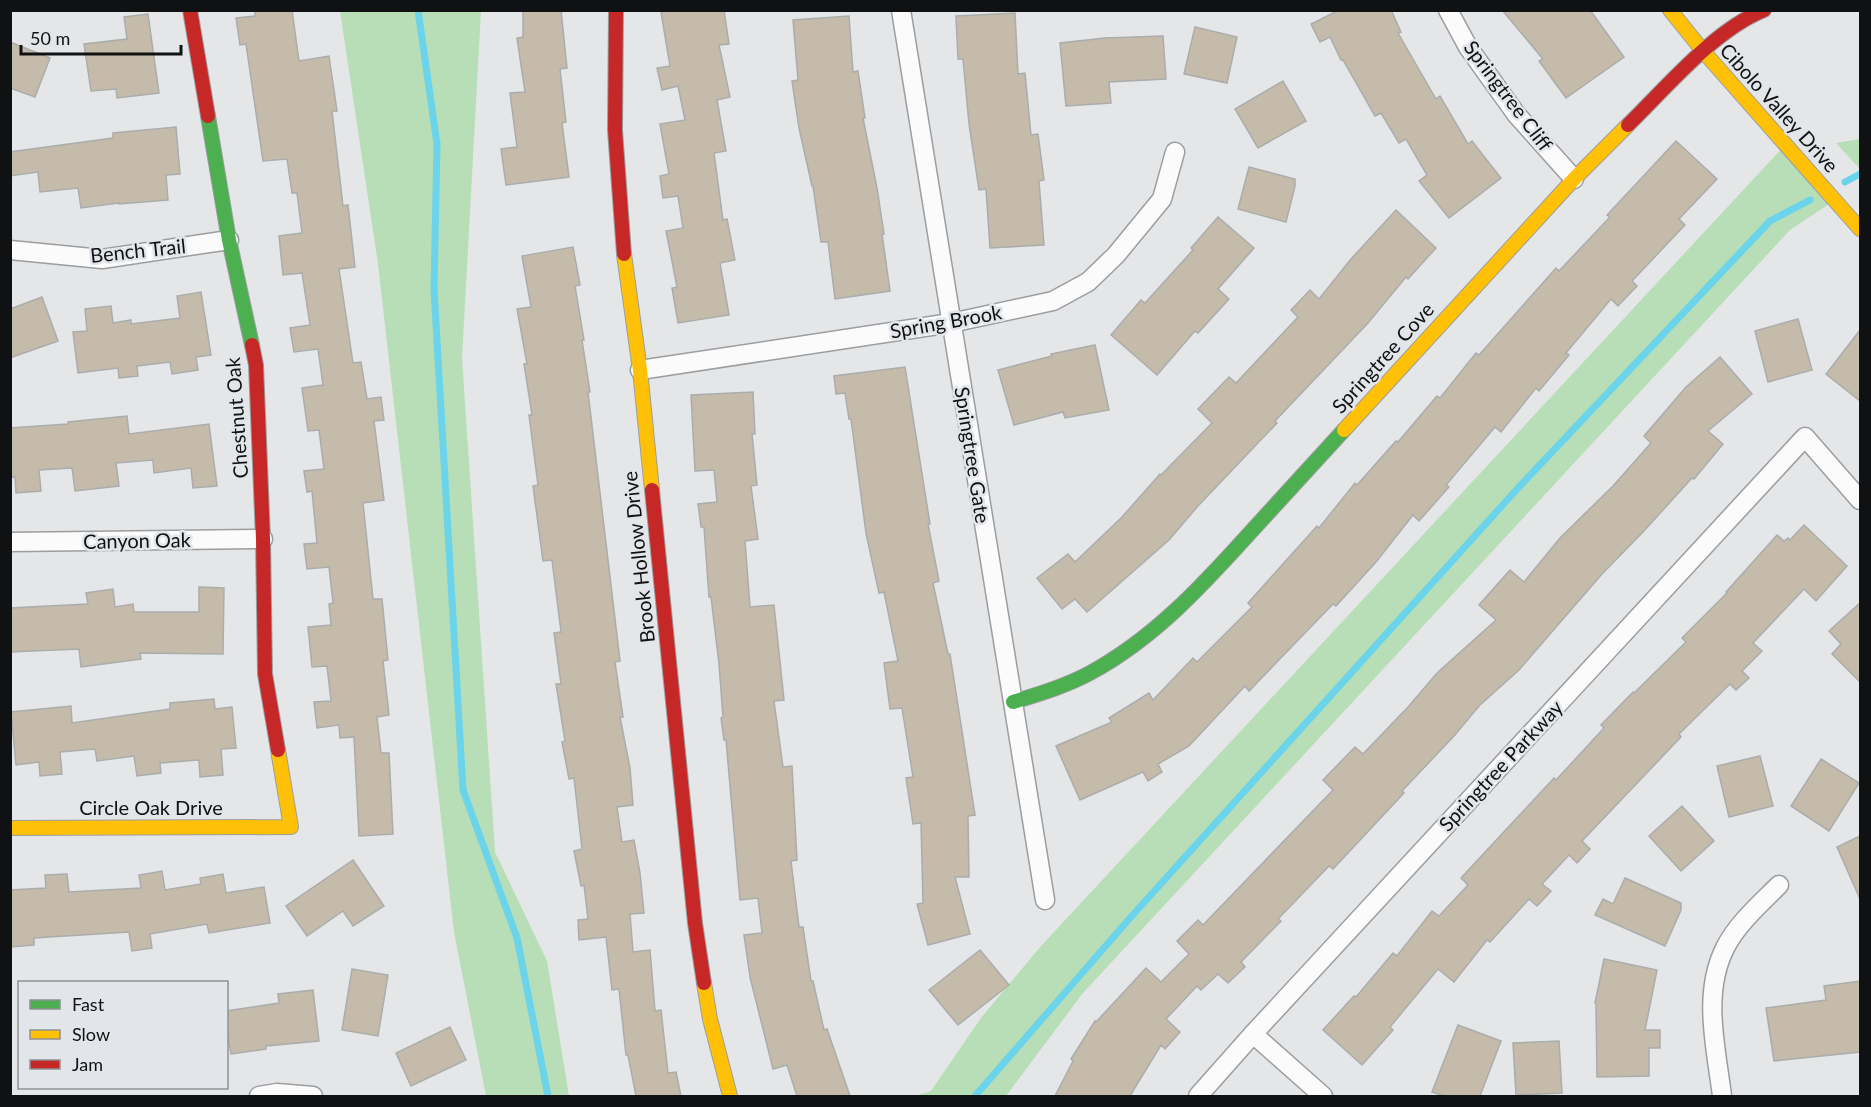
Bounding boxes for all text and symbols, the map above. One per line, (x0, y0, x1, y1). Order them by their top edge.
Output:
scale bar (21, 18, 182, 56)
text: 50 m (30, 27, 70, 49)
street label: Springtree Cliff (1460, 35, 1559, 156)
street label: Cibolo Valley Drive (1715, 38, 1844, 177)
street label: Bench Trail (89, 233, 187, 267)
street label: Springtree Cove (1326, 297, 1438, 418)
street label: Spring Brook (888, 299, 1004, 343)
street label: Chestnut Oak (220, 356, 252, 479)
street label: Springtree Gate (950, 385, 996, 525)
street label: Brook Hollow Drive (617, 470, 659, 644)
street label: Canyon Oak (83, 527, 192, 553)
street label: Springtree Parkway (1433, 694, 1568, 836)
street label: Circle Oak Drive (79, 795, 223, 819)
legend (18, 981, 228, 1089)
text: Fast (72, 993, 105, 1015)
text: Slow (72, 1023, 110, 1045)
text: Jam (72, 1053, 103, 1075)

